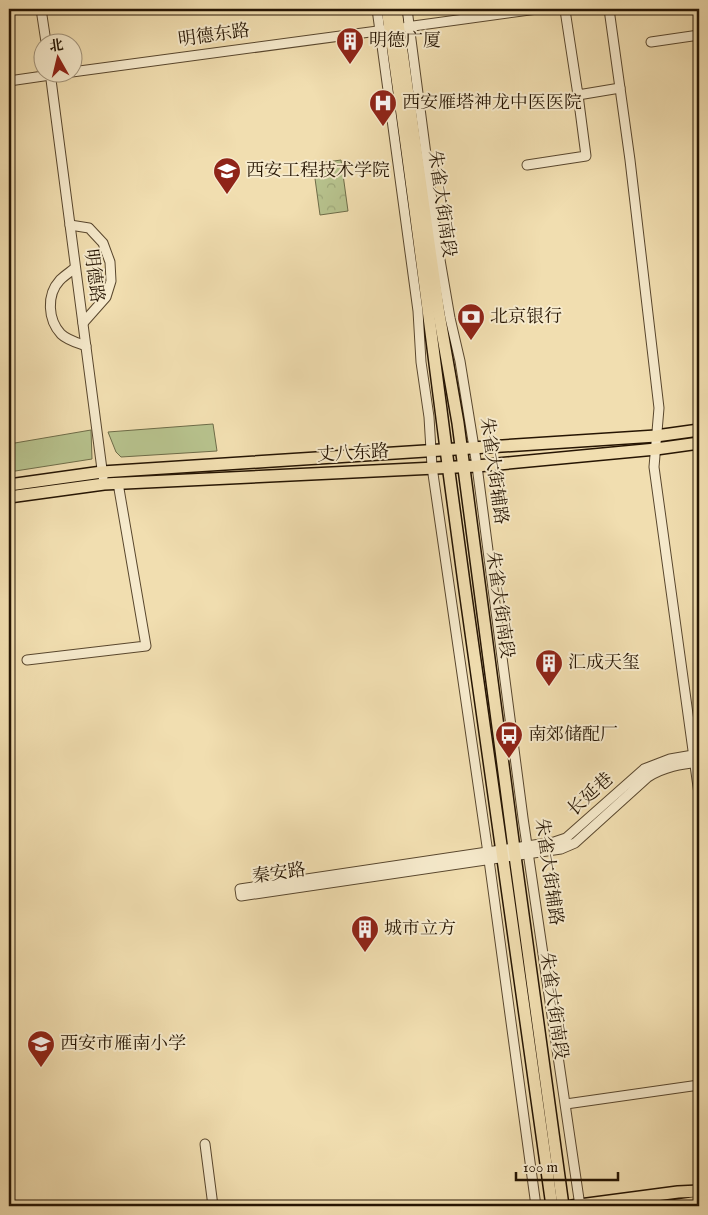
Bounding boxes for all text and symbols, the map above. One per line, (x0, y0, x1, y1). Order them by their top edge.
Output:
street label: 明德东路 (177, 20, 251, 52)
building icon: 明德广厦 (335, 26, 365, 65)
place label: 明德广厦 (369, 30, 441, 53)
north arrow (32, 32, 82, 82)
text: 北 (48, 36, 65, 56)
hospital icon: 西安雁塔神龙中医医院 (368, 88, 398, 127)
place label: 西安雁塔神龙中医医院 (402, 92, 582, 115)
street label: 朱雀大街南段 (422, 149, 460, 259)
school or university icon: 西安工程技术学院 (212, 156, 242, 195)
place label: 西安工程技术学院 (246, 160, 390, 183)
street label: 明德路 (78, 248, 108, 304)
bank icon: 北京银行 (456, 302, 486, 341)
place label: 北京银行 (490, 306, 562, 329)
street label: 朱雀大街辅路 (474, 416, 512, 526)
street label: 丈八东路 (316, 441, 390, 467)
street label: 朱雀大街南段 (480, 550, 518, 660)
building icon: 汇成天玺 (534, 648, 564, 687)
place label: 汇成天玺 (568, 652, 640, 675)
bus stop icon: 南郊储配厂 (494, 720, 524, 759)
place label: 南郊储配厂 (528, 724, 618, 747)
street label: 长延巷 (563, 768, 619, 822)
street label: 朱雀大街辅路 (529, 817, 567, 927)
street label: 秦安路 (251, 859, 307, 889)
building icon: 城市立方 (350, 914, 380, 953)
place label: 城市立方 (384, 918, 456, 941)
street label: 朱雀大街南段 (534, 951, 572, 1061)
school or university icon: 西安市雁南小学 (26, 1029, 56, 1068)
place label: 西安市雁南小学 (60, 1033, 186, 1056)
scale bar (516, 1150, 618, 1182)
text: 100 m (523, 1158, 559, 1177)

